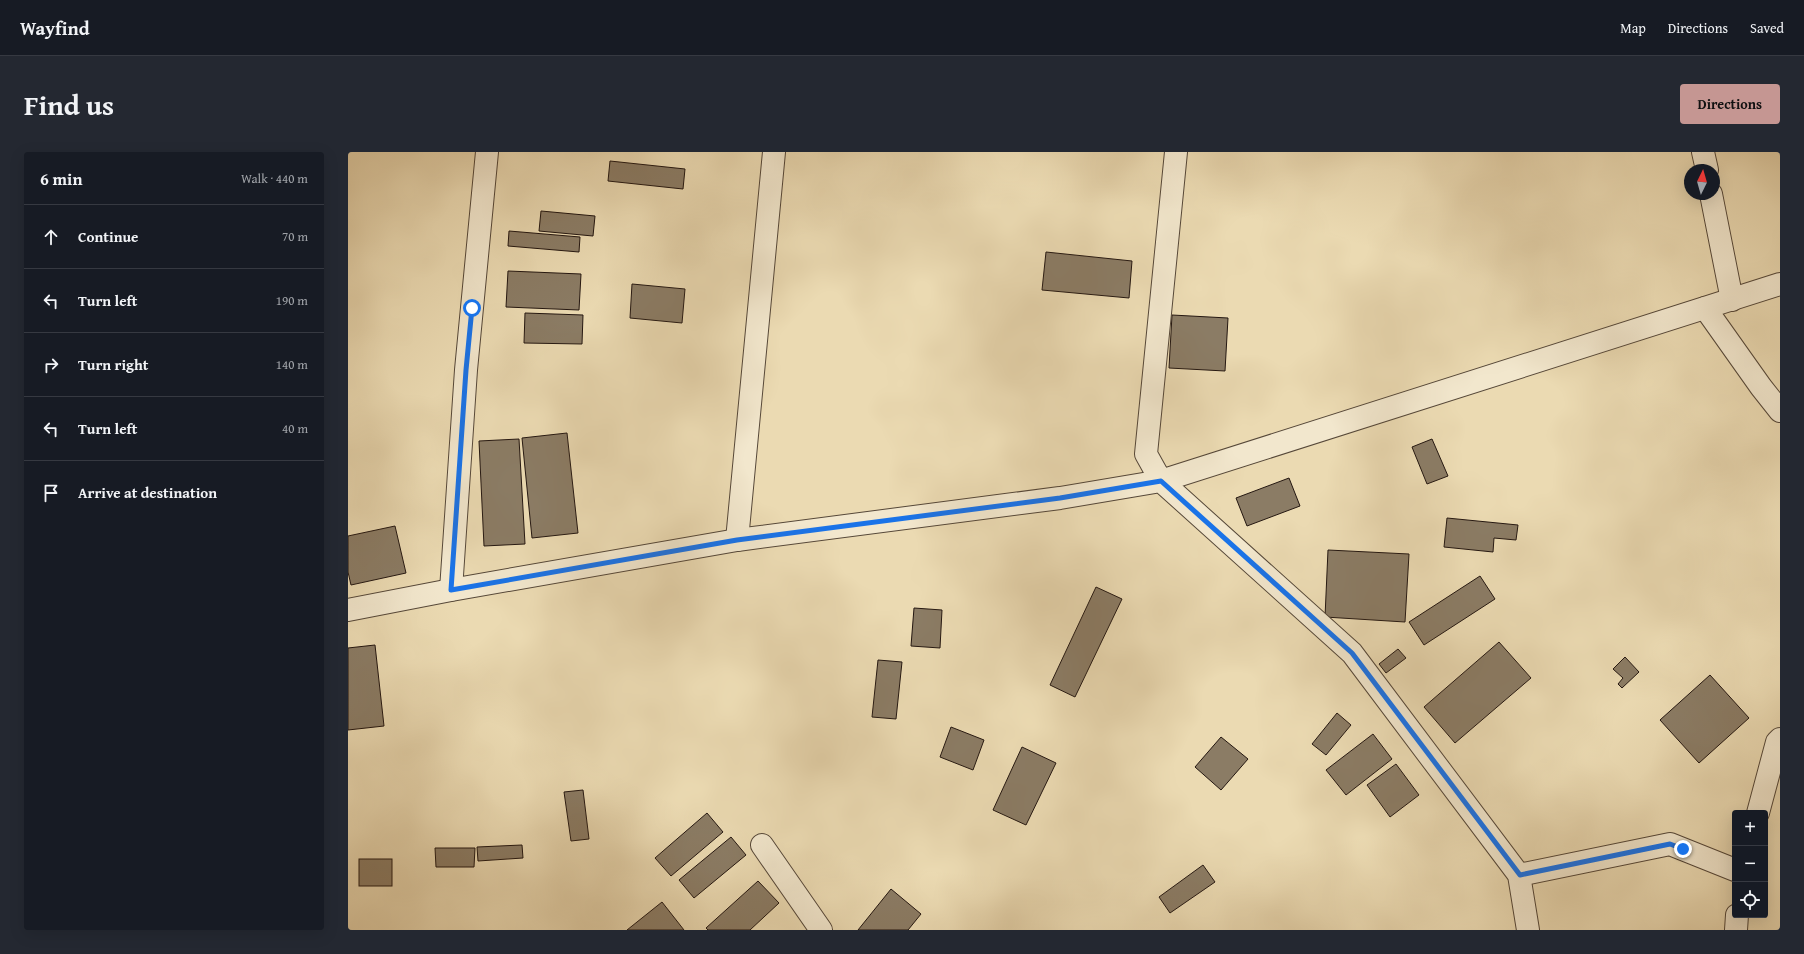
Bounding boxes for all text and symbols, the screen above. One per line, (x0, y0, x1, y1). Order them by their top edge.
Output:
text: Wayfind (20, 14, 90, 42)
text: Map (1620, 18, 1646, 38)
text: Directions (1668, 18, 1728, 38)
text: Saved (1750, 18, 1784, 38)
text: Find us (24, 84, 114, 125)
button: Directions (1680, 84, 1780, 124)
north arrow (1684, 164, 1720, 200)
text: 6 min (40, 166, 82, 191)
text: Walk · 440 m (241, 169, 308, 188)
icon: ahead (40, 226, 62, 248)
text: Continue (78, 226, 139, 247)
text: 70 m (282, 227, 308, 246)
icon: left (40, 290, 62, 312)
text: Turn left (78, 290, 137, 311)
text: 190 m (276, 291, 308, 310)
route start (463, 299, 481, 317)
icon: right (40, 354, 62, 376)
text: Turn right (78, 354, 149, 375)
text: 140 m (276, 355, 308, 374)
icon: left (40, 418, 62, 440)
text: Turn left (78, 418, 137, 439)
text: 40 m (282, 419, 308, 438)
icon: arrive (40, 482, 62, 504)
text: Arrive at destination (78, 482, 217, 503)
map controls (1732, 810, 1768, 918)
button: + (1732, 810, 1768, 846)
route end (1674, 840, 1692, 858)
button: − (1732, 846, 1768, 882)
button: locate (1732, 882, 1768, 918)

